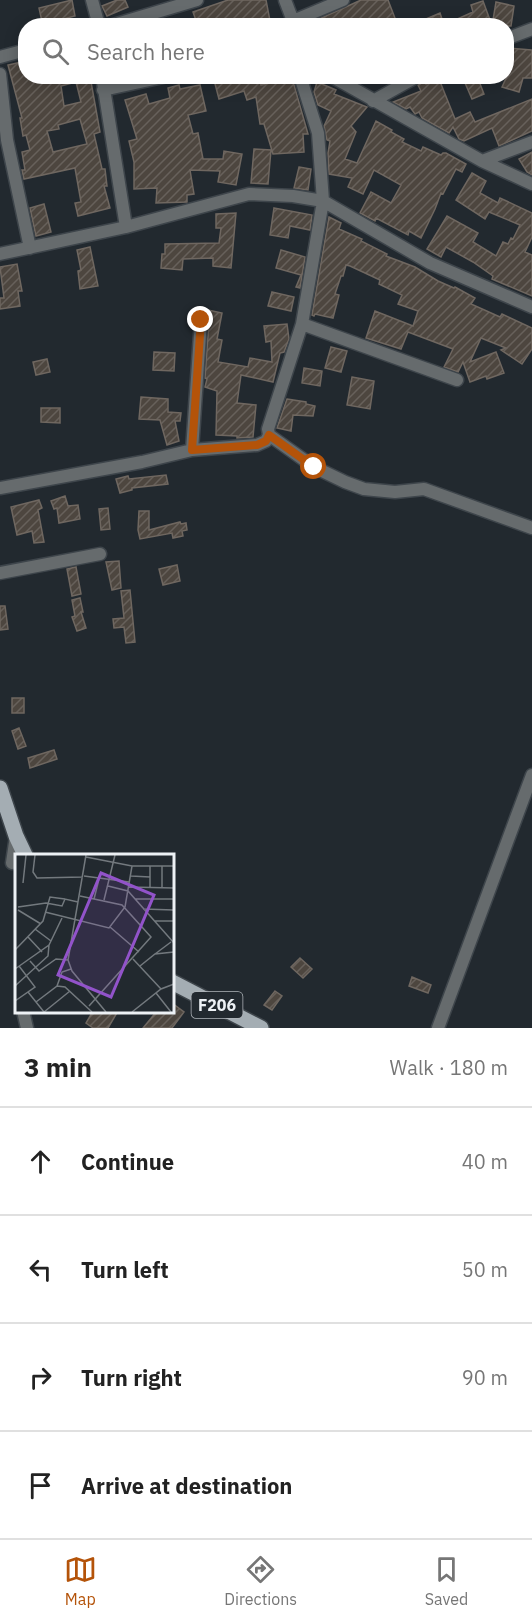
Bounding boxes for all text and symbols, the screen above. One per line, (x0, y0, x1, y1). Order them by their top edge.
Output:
search box (18, 18, 514, 84)
icon: search (39, 35, 72, 68)
text: Search here (87, 37, 205, 66)
route end (187, 306, 213, 332)
route start (300, 453, 326, 479)
inset map (15, 854, 174, 1013)
road number: F206 (192, 992, 242, 1018)
text: 3 min (24, 1050, 92, 1084)
text: Walk · 180 m (390, 1054, 508, 1081)
icon: ahead (24, 1145, 57, 1178)
text: Continue (81, 1147, 174, 1176)
text: 40 m (462, 1148, 508, 1175)
icon: left (24, 1253, 57, 1286)
text: Turn left (81, 1255, 169, 1284)
text: 50 m (462, 1256, 508, 1283)
icon: right (24, 1361, 57, 1394)
text: Turn right (81, 1363, 182, 1392)
text: 90 m (462, 1364, 508, 1391)
icon: arrive (24, 1469, 57, 1502)
text: Arrive at destination (81, 1471, 292, 1500)
tab: Map (64, 1553, 97, 1609)
tab: Directions (224, 1553, 297, 1609)
tab: Saved (425, 1553, 468, 1609)

